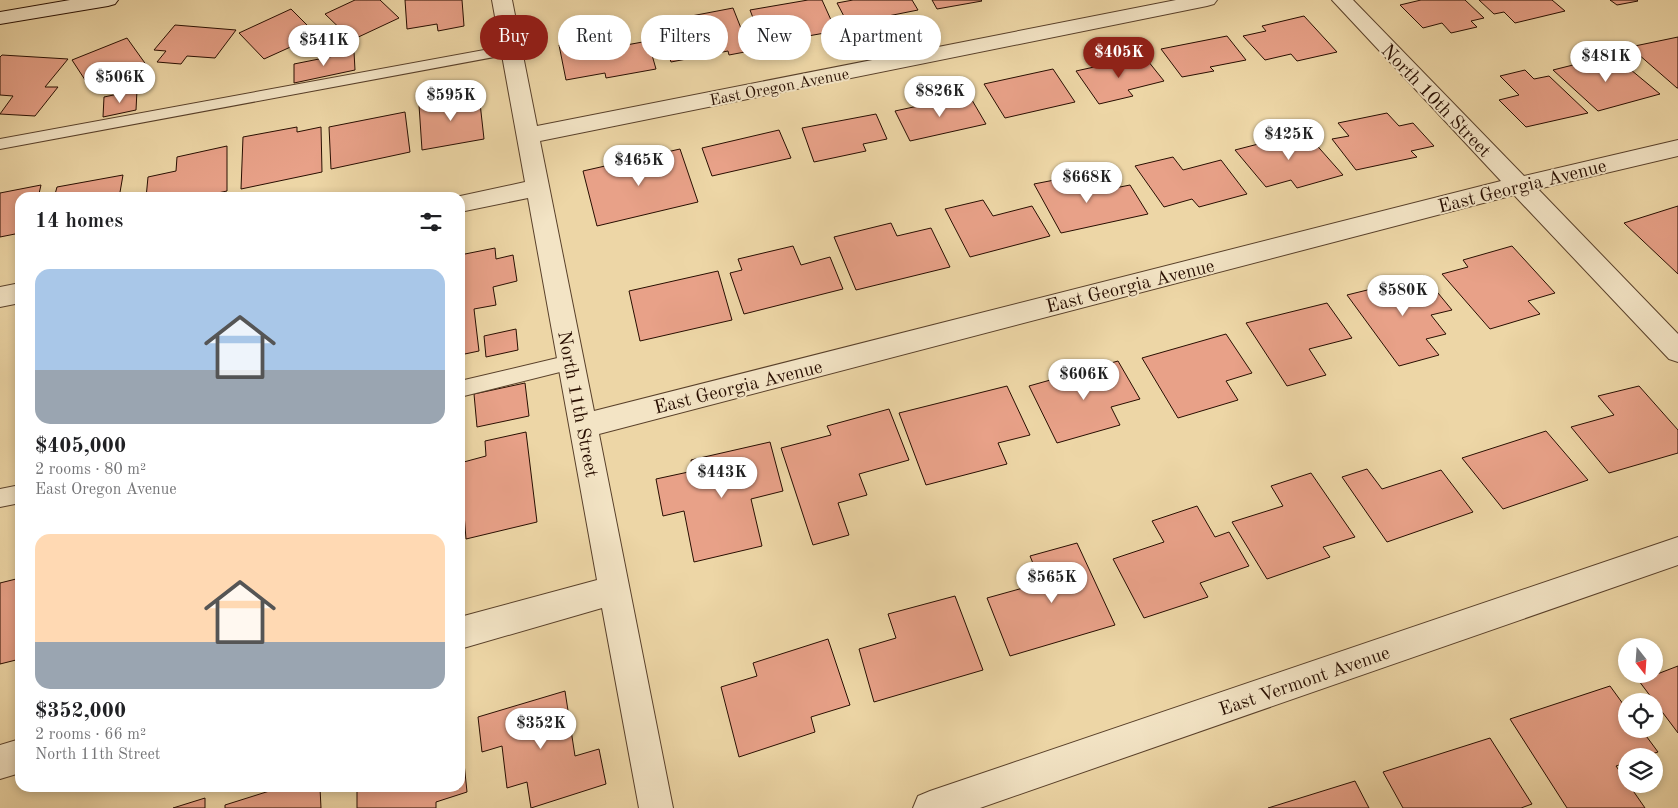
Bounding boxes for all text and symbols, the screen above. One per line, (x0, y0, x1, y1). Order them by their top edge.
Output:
chip: Buy (480, 15, 548, 60)
chip: Rent (558, 15, 631, 60)
chip: Filters (641, 15, 728, 60)
chip: New (738, 15, 811, 60)
chip: Apartment (821, 15, 941, 60)
pin: $541K (289, 24, 359, 67)
text: $541K (299, 33, 349, 49)
pin: $405K (1084, 36, 1154, 79)
pin: $481K (1571, 41, 1641, 83)
street label: North 10th Street (1377, 42, 1494, 162)
text: $405K (1094, 45, 1144, 61)
text: $481K (1581, 49, 1631, 65)
pin: $506K (85, 62, 155, 104)
street label: East Oregon Avenue (708, 67, 850, 109)
text: $506K (95, 70, 145, 86)
pin: $826K (905, 76, 975, 118)
pin: $595K (416, 80, 486, 122)
text: $826K (915, 84, 965, 100)
text: $595K (426, 88, 476, 104)
pin: $425K (1254, 119, 1324, 161)
text: $425K (1264, 127, 1314, 143)
pin: $465K (604, 144, 674, 187)
text: $465K (614, 153, 664, 169)
street label: East Georgia Avenue (1436, 157, 1609, 218)
pin: $668K (1052, 162, 1122, 204)
text: $668K (1062, 170, 1112, 186)
icon: filters (417, 208, 445, 236)
text: 14 homes (35, 211, 123, 232)
street label: East Georgia Avenue (1044, 257, 1217, 318)
pin: $580K (1368, 274, 1438, 317)
text: $580K (1378, 283, 1428, 299)
icon: home (195, 302, 285, 392)
street label: North 11th Street (553, 330, 600, 479)
street label: East Georgia Avenue (652, 358, 825, 419)
pin: $606K (1049, 358, 1119, 401)
text: $606K (1059, 367, 1109, 383)
text: $405,000 (35, 436, 126, 457)
pin: $443K (687, 456, 757, 499)
text: 2 rooms · 80 m² (35, 462, 146, 478)
text: $443K (697, 465, 747, 481)
text: East Oregon Avenue (35, 482, 177, 498)
pin: $565K (1017, 562, 1087, 604)
icon: home (195, 567, 285, 657)
text: $565K (1027, 570, 1077, 586)
north arrow (1618, 638, 1662, 682)
map controls (1618, 638, 1663, 793)
street label: East Vermont Avenue (1217, 644, 1393, 721)
button: locate (1618, 693, 1663, 738)
text: $352,000 (35, 701, 126, 722)
pin: $352K (506, 708, 576, 750)
text: $352K (516, 716, 566, 732)
text: 2 rooms · 66 m² (35, 727, 146, 743)
text: North 11th Street (35, 747, 160, 763)
button: layers (1618, 748, 1663, 793)

